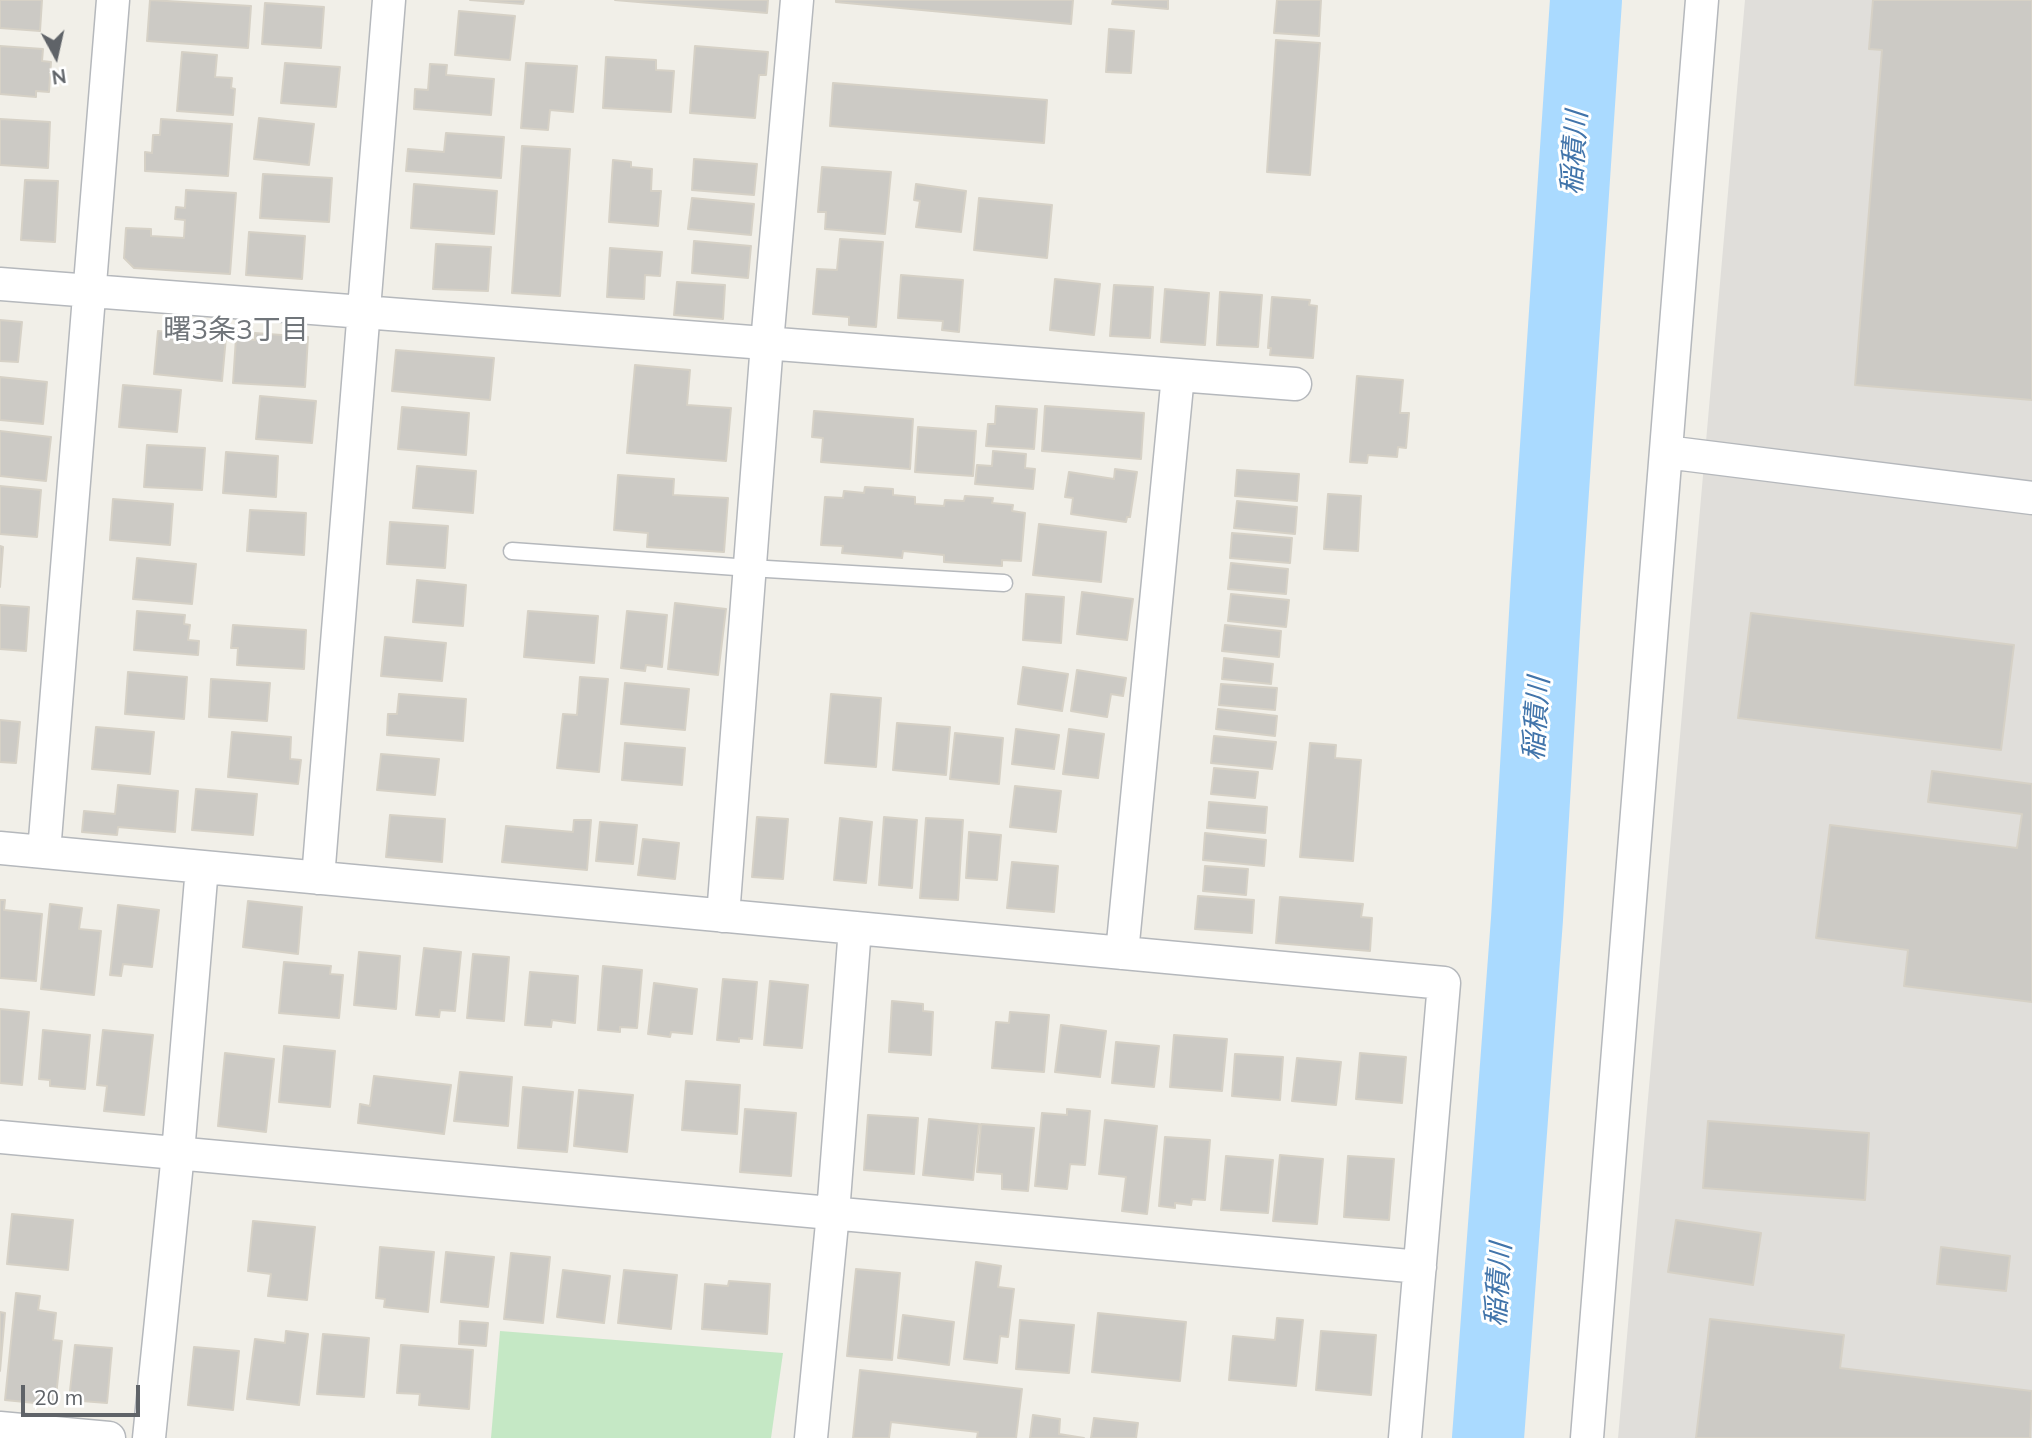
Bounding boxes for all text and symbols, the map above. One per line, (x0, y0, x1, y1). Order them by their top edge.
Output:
north arrow (21, 21, 91, 91)
text: N (50, 64, 68, 90)
water label: 稲積川 (1555, 110, 1595, 196)
district label: 曙3条3丁目 (163, 314, 309, 348)
water label: 稲積川 (1517, 676, 1557, 762)
water label: 稲積川 (1479, 1242, 1519, 1328)
scale bar (24, 1372, 144, 1416)
text: 20 m (34, 1384, 83, 1410)

